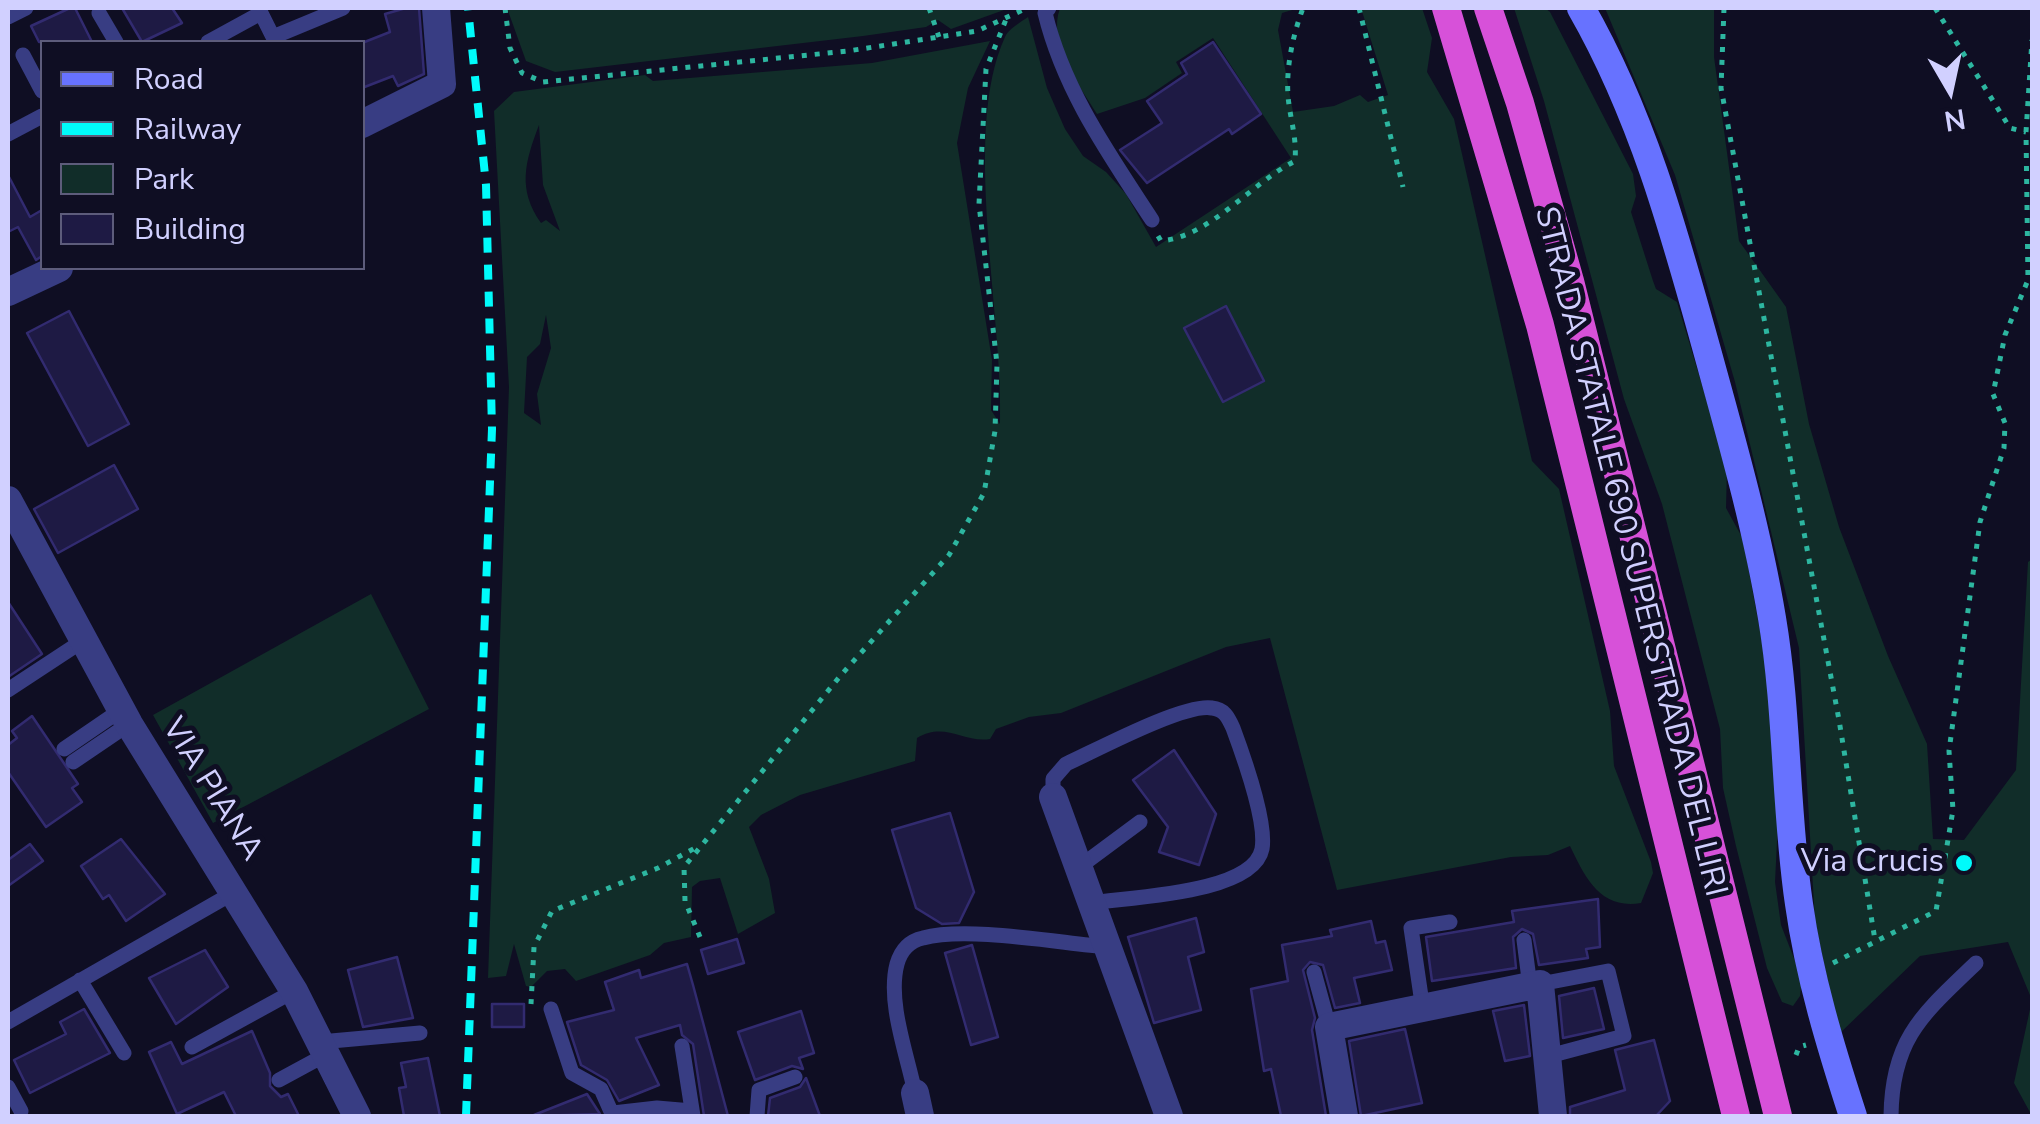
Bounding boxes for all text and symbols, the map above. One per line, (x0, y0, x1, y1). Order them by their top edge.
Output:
legend (40, 40, 365, 270)
north arrow (1900, 40, 2000, 140)
text: Road (134, 59, 204, 100)
text: N (1941, 99, 1968, 140)
text: Railway (134, 109, 242, 150)
text: Park (134, 159, 194, 200)
street label: STRADA STATALE 690 SUPERSTRADA DEL LIRI (1525, 203, 1733, 901)
text: Building (134, 209, 246, 250)
street label: VIA PIANA (152, 712, 270, 868)
place label: Via Crucis (1801, 844, 1944, 882)
marker: Via Crucis (1953, 852, 1975, 874)

